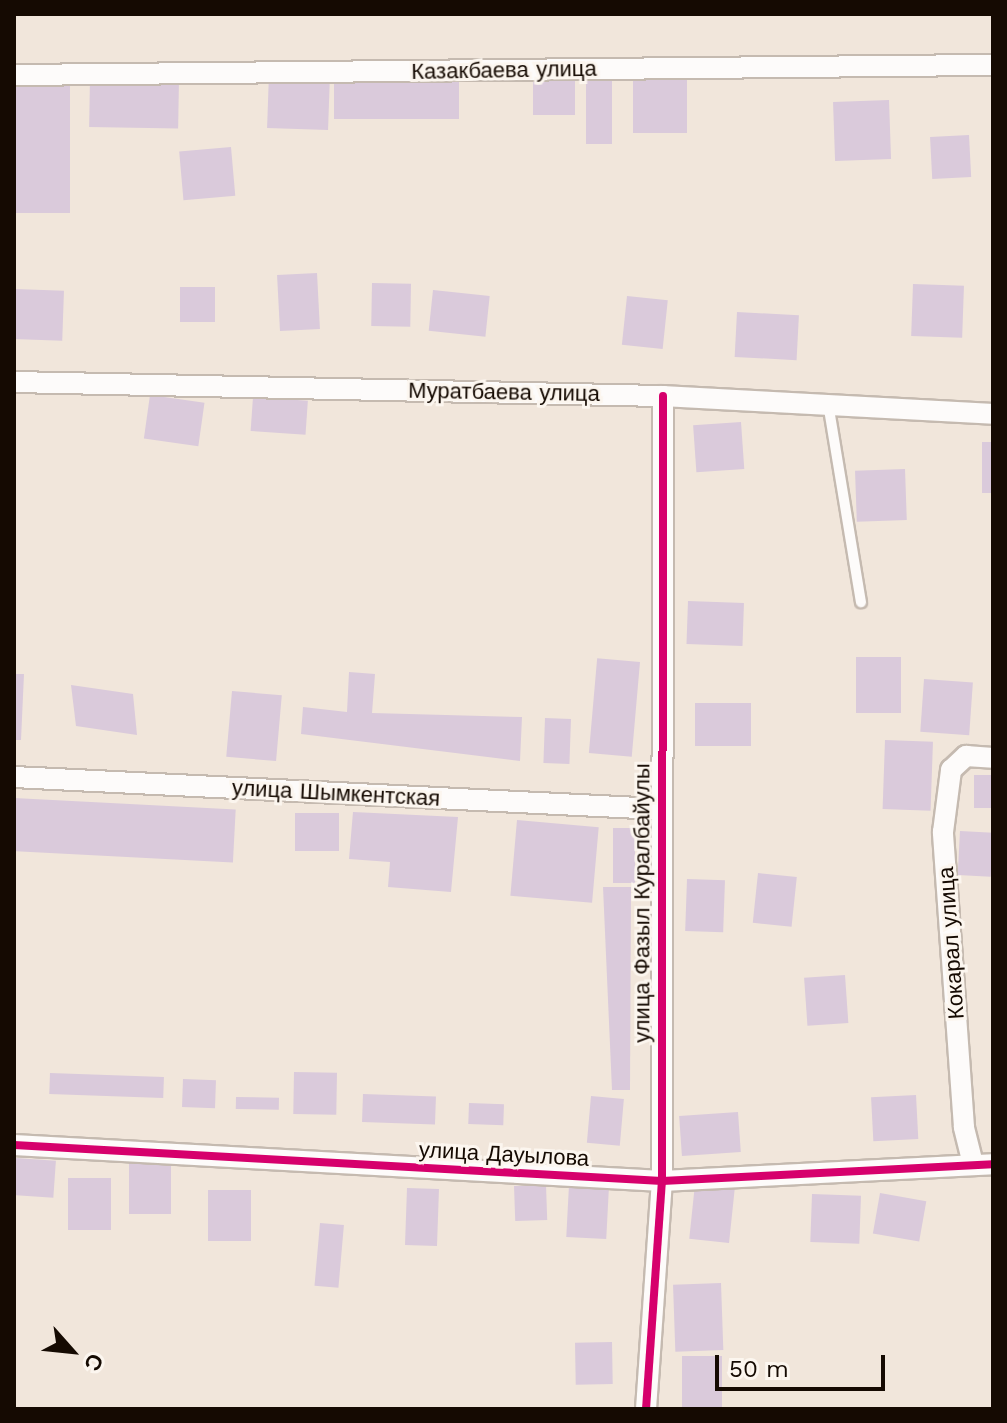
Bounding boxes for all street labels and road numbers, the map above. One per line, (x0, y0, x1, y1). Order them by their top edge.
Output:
street label: Казакбаева улица (411, 55, 597, 85)
street label: Муратбаева улица (408, 377, 600, 407)
street label: улица Фазыл Куралбайулы (629, 763, 655, 1043)
street label: улица Шымкентская (231, 774, 441, 812)
street label: Кокарал улица (933, 866, 969, 1020)
street label: улица Дауылова (418, 1136, 590, 1172)

